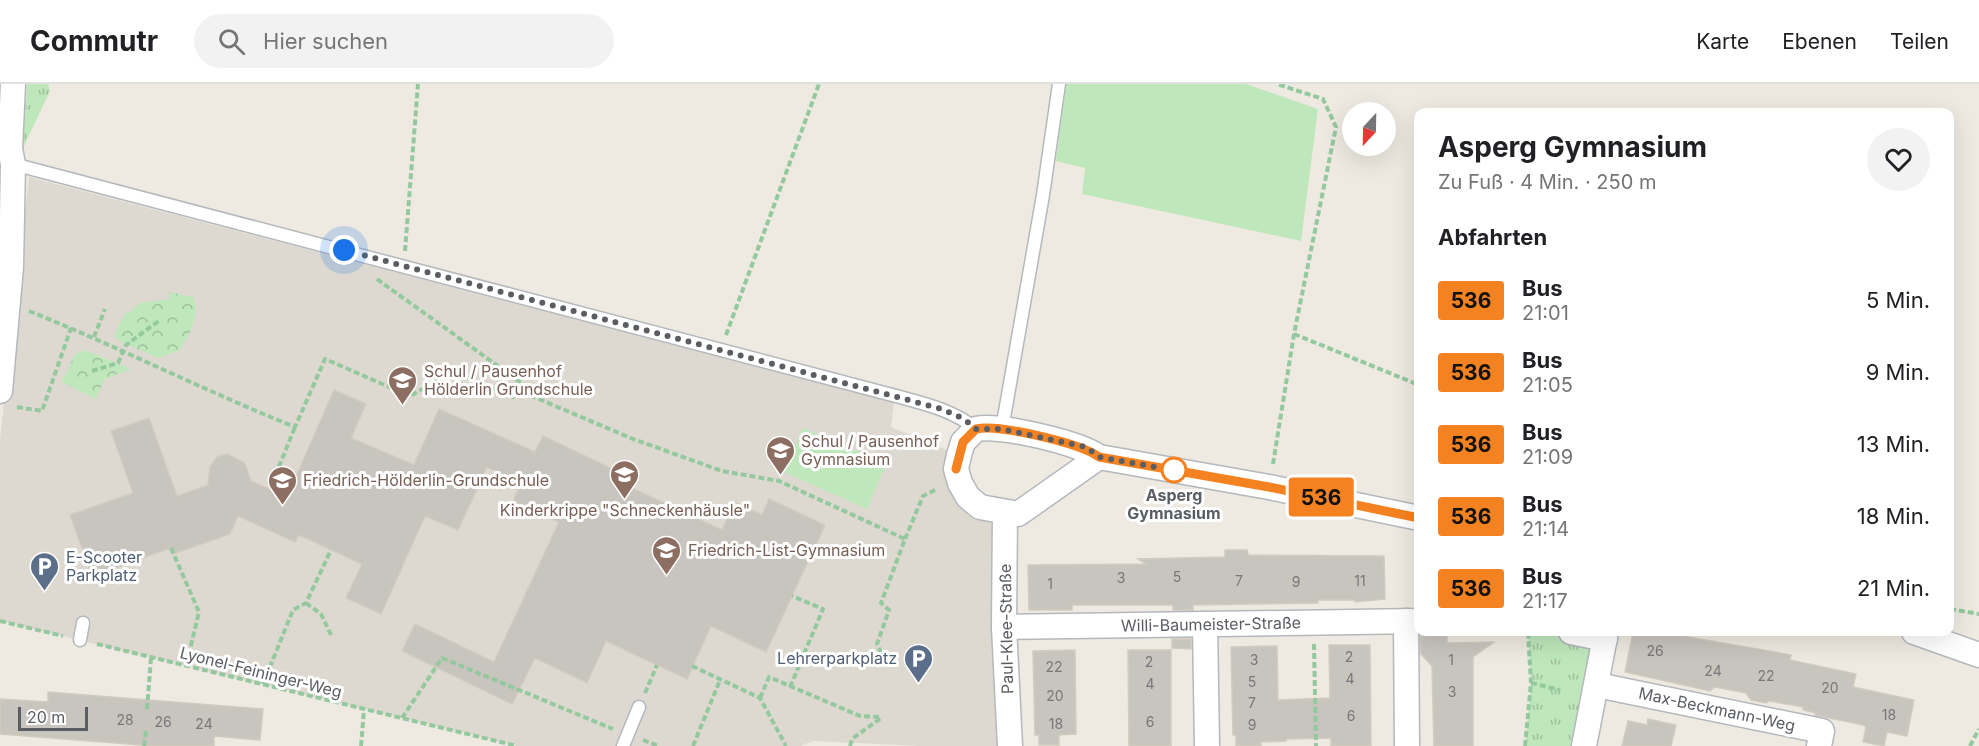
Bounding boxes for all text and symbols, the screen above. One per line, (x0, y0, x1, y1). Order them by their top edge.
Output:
search box (194, 14, 614, 68)
text: Commutr (30, 24, 158, 58)
icon: search (215, 25, 248, 58)
text: Hier suchen (263, 28, 388, 54)
text: Karte (1696, 29, 1749, 54)
text: Ebenen (1782, 29, 1857, 54)
text: Teilen (1890, 29, 1949, 54)
north arrow (1342, 102, 1396, 156)
map controls (1342, 102, 1396, 156)
button: heart (1867, 128, 1930, 191)
text: Asperg Gymnasium (1438, 130, 1707, 164)
text: Zu Fuß · 4 Min. · 250 m (1438, 170, 1657, 194)
text: Abfahrten (1438, 224, 1547, 250)
your location (329, 235, 359, 265)
text: Bus (1522, 275, 1563, 301)
text: 5 Min. (1866, 287, 1930, 313)
text: 536 (1451, 288, 1491, 313)
text: 21:01 (1522, 301, 1569, 325)
text: Bus (1522, 347, 1563, 373)
text: 9 Min. (1866, 359, 1930, 385)
text: 536 (1451, 360, 1491, 385)
place label: Schul / Pausenhof Hölderlin Grundschule (424, 361, 593, 399)
school or university icon: Schul / Pausenhof Hölderlin Grundschule (387, 364, 419, 406)
text: 21:05 (1522, 373, 1573, 397)
text: Bus (1522, 419, 1563, 445)
place label: Schul / Pausenhof Gymnasium (801, 431, 939, 469)
text: 13 Min. (1857, 431, 1930, 457)
text: 536 (1451, 432, 1491, 457)
school or university icon: Schul / Pausenhof Gymnasium (764, 434, 796, 476)
text: 21:09 (1522, 445, 1573, 469)
marker: Asperg Gymnasium (1161, 457, 1187, 483)
school or university icon: Kinderkrippe "Schneckenhäusle" (609, 458, 641, 500)
school or university icon: Friedrich-Hölderlin-Grundschule (266, 464, 298, 506)
place label: Friedrich-Hölderlin-Grundschule (303, 470, 549, 490)
line badge: 536 (1286, 478, 1356, 516)
place label: Asperg Gymnasium (1127, 485, 1221, 523)
text: 536 (1301, 485, 1341, 510)
text: Bus (1522, 491, 1563, 517)
place label: Kinderkrippe "Schneckenhäusle" (500, 500, 750, 520)
text: 18 Min. (1857, 503, 1930, 529)
text: 536 (1451, 504, 1491, 529)
text: 21:14 (1522, 517, 1569, 541)
school or university icon: Friedrich-List-Gymnasium (651, 534, 683, 576)
place label: Friedrich-List-Gymnasium (688, 540, 885, 560)
place label: E-Scooter Parkplatz (66, 547, 142, 585)
parking icon: E-Scooter Parkplatz (29, 550, 61, 592)
text: Bus (1522, 563, 1563, 589)
street label: Paul-Klee-Straße (995, 564, 1017, 694)
house number: 5 (1173, 568, 1181, 585)
house number: 3 (1117, 569, 1125, 586)
house number: 7 (1235, 572, 1243, 589)
house number: 11 (1354, 572, 1366, 589)
house number: 9 (1292, 573, 1300, 590)
house number: 1 (1047, 575, 1053, 592)
text: 21 Min. (1857, 575, 1930, 601)
text: 536 (1451, 576, 1491, 601)
text: 21:17 (1522, 589, 1568, 613)
street label: Willi-Baumeister-Straße (1121, 612, 1301, 636)
street label: Lyonel-Feininger-Weg (178, 642, 344, 702)
parking icon: Lehrerparkplatz (902, 642, 934, 684)
house number: 26 (1646, 642, 1664, 659)
place label: Lehrerparkplatz (777, 648, 897, 668)
house number: 2 (1345, 648, 1353, 665)
house number: 3 (1250, 651, 1258, 668)
house number: 1 (1448, 651, 1454, 668)
house number: 2 (1145, 653, 1153, 670)
house number: 22 (1045, 658, 1063, 675)
house number: 24 (1704, 662, 1722, 679)
house number: 22 (1757, 667, 1775, 684)
house number: 4 (1345, 670, 1355, 687)
house number: 5 (1248, 673, 1256, 690)
house number: 4 (1145, 675, 1155, 692)
house number: 20 (1821, 679, 1839, 696)
house number: 3 (1448, 683, 1456, 700)
street label: Max-Beckmann-Weg (1637, 683, 1797, 735)
house number: 20 (1046, 687, 1064, 704)
house number: 7 (1248, 694, 1256, 711)
scale bar (18, 704, 88, 732)
house number: 18 (1882, 706, 1896, 723)
text: 20 m (27, 707, 65, 727)
house number: 6 (1347, 707, 1355, 724)
house number: 28 (116, 711, 134, 728)
house number: 26 (154, 713, 172, 730)
house number: 6 (1146, 713, 1154, 730)
house number: 24 (195, 715, 213, 732)
house number: 18 (1049, 715, 1063, 732)
house number: 9 (1248, 716, 1256, 733)

